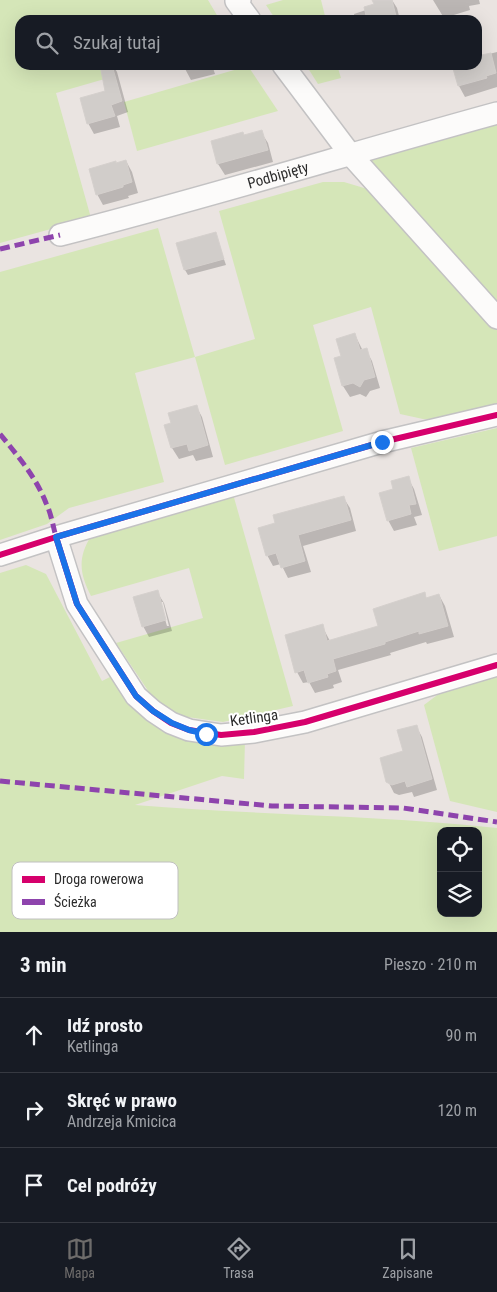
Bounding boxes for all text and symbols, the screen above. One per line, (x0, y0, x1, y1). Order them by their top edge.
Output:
search box (15, 15, 482, 70)
icon: search (33, 29, 61, 57)
text: Szukaj tutaj (73, 31, 160, 54)
street label: Podbipięty (245, 158, 311, 193)
route end (371, 431, 394, 454)
street label: Ketlinga (229, 706, 279, 730)
route start (195, 723, 218, 746)
map controls (437, 827, 482, 917)
button: locate (437, 827, 482, 872)
legend (12, 862, 178, 919)
text: Droga rowerowa (54, 871, 144, 887)
button: layers (437, 872, 482, 917)
text: Ścieżka (54, 893, 97, 910)
text: 3 min (20, 953, 67, 977)
text: Pieszo · 210 m (384, 955, 477, 974)
text: Idź prosto (67, 1014, 143, 1037)
icon: ahead (20, 1021, 48, 1049)
text: 90 m (445, 1026, 477, 1045)
text: Ketlinga (67, 1037, 118, 1056)
text: Skręć w prawo (67, 1089, 177, 1112)
icon: right (20, 1096, 48, 1124)
text: 120 m (438, 1101, 477, 1120)
text: Andrzeja Kmicica (67, 1112, 177, 1131)
icon: arrive (20, 1171, 48, 1199)
text: Cel podróży (67, 1174, 157, 1197)
tab: Mapa (64, 1235, 95, 1281)
tab: Trasa (223, 1235, 254, 1281)
tab: Zapisane (382, 1235, 433, 1281)

